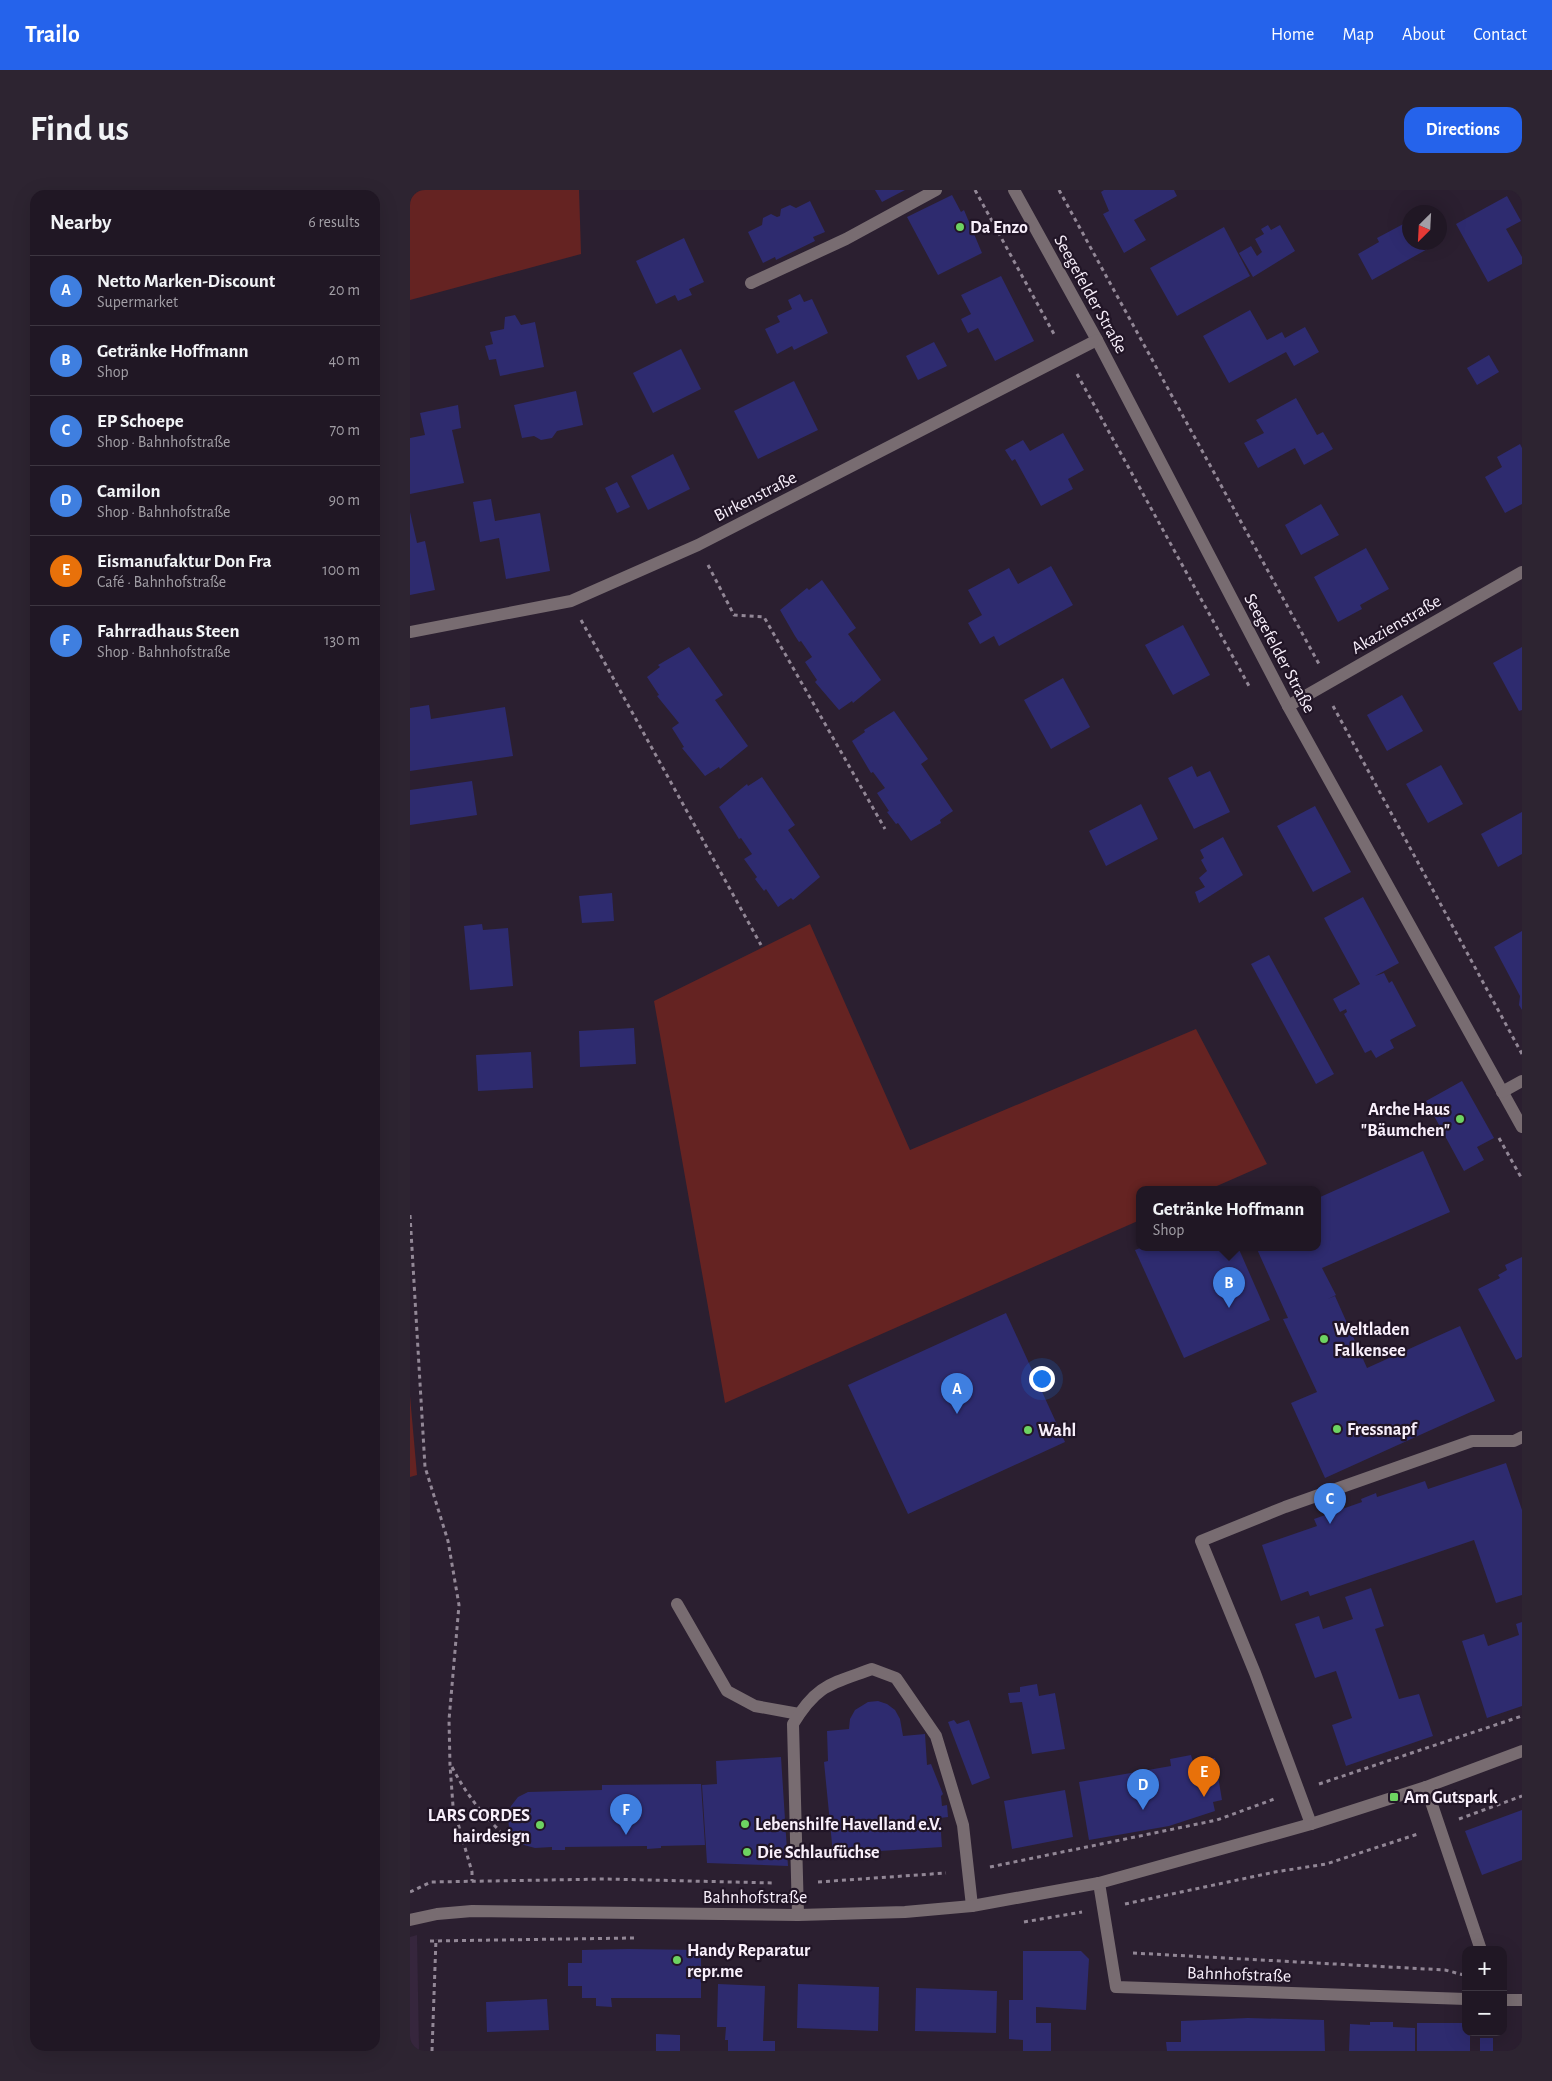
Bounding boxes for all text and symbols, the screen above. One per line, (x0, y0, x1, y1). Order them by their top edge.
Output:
text: Trailo (25, 23, 80, 47)
text: Home (1271, 26, 1314, 44)
text: Map (1342, 26, 1374, 44)
text: About (1402, 26, 1445, 44)
text: Contact (1473, 26, 1527, 44)
button: Directions (1404, 107, 1522, 153)
text: Find us (30, 112, 129, 147)
north arrow (1402, 205, 1447, 250)
text: Nearby (50, 212, 111, 233)
text: 6 results (308, 214, 360, 230)
place label: Da Enzo (970, 219, 1028, 237)
marker: Da Enzo (954, 221, 966, 233)
street label: Seegefelder Straße (1050, 232, 1130, 357)
text: Netto Marken-Discount (97, 272, 275, 291)
text: A (61, 282, 71, 298)
text: 20 m (329, 282, 360, 298)
text: Supermarket (97, 294, 178, 310)
text: Getränke Hoffmann (97, 342, 248, 361)
text: B (61, 352, 71, 368)
text: 40 m (328, 352, 360, 368)
text: Shop (97, 364, 129, 380)
text: EP Schoepe (97, 412, 184, 431)
text: C (62, 422, 70, 438)
text: 70 m (329, 422, 360, 438)
text: Shop · Bahnhofstraße (97, 434, 230, 450)
street label: Birkenstraße (711, 468, 800, 525)
text: Camilon (97, 482, 160, 501)
text: D (61, 492, 71, 508)
text: 90 m (329, 492, 360, 508)
text: Shop · Bahnhofstraße (97, 504, 230, 520)
text: Eismanufaktur Don Fra (97, 552, 272, 571)
text: E (62, 562, 70, 578)
text: 100 m (322, 562, 360, 578)
text: Café · Bahnhofstraße (97, 574, 226, 590)
street label: Seegefelder Straße (1240, 591, 1318, 716)
street label: Akazienstraße (1348, 592, 1445, 658)
text: Fahrradhaus Steen (97, 622, 240, 641)
text: F (62, 632, 70, 648)
text: 130 m (324, 632, 360, 648)
text: Shop · Bahnhofstraße (97, 644, 230, 660)
place label: Arche Haus "Bäumchen" (1361, 1101, 1450, 1140)
marker: Arche Haus "Bäumchen" (1454, 1113, 1466, 1125)
popup (1136, 1186, 1321, 1251)
text: Getränke Hoffmann (1153, 1200, 1304, 1219)
text: Shop (1153, 1222, 1184, 1238)
pin: B (1213, 1267, 1245, 1308)
place label: Weltladen Falkensee (1334, 1321, 1410, 1360)
marker: Weltladen Falkensee (1318, 1333, 1330, 1345)
your location (1029, 1366, 1055, 1392)
pin: A (941, 1373, 973, 1414)
place label: Fressnapf (1347, 1421, 1418, 1439)
place label: Wahl (1038, 1422, 1076, 1440)
marker: Fressnapf (1331, 1423, 1343, 1435)
marker: Wahl (1022, 1424, 1034, 1436)
pin: C (1314, 1483, 1346, 1524)
pin: E (1188, 1756, 1220, 1797)
pin: D (1127, 1769, 1159, 1810)
place label: Am Gutspark (1404, 1789, 1498, 1807)
marker: Am Gutspark (1388, 1791, 1400, 1803)
pin: F (610, 1794, 642, 1835)
place label: LARS CORDES hairdesign (428, 1807, 530, 1846)
place label: Lebenshilfe Havelland e.V. (755, 1816, 942, 1834)
marker: Lebenshilfe Havelland e.V. (739, 1818, 751, 1830)
marker: LARS CORDES hairdesign (534, 1819, 546, 1831)
place label: Die Schlaufüchse (757, 1844, 880, 1862)
marker: Die Schlaufüchse (741, 1846, 753, 1858)
street label: Bahnhofstraße (703, 1889, 807, 1907)
place label: Handy Reparatur repr.me (687, 1942, 811, 1981)
map controls (1462, 1946, 1507, 2036)
button: + (1462, 1946, 1507, 1991)
marker: Handy Reparatur repr.me (671, 1954, 683, 1966)
street label: Bahnhofstraße (1186, 1964, 1291, 1986)
button: − (1462, 1991, 1507, 2036)

